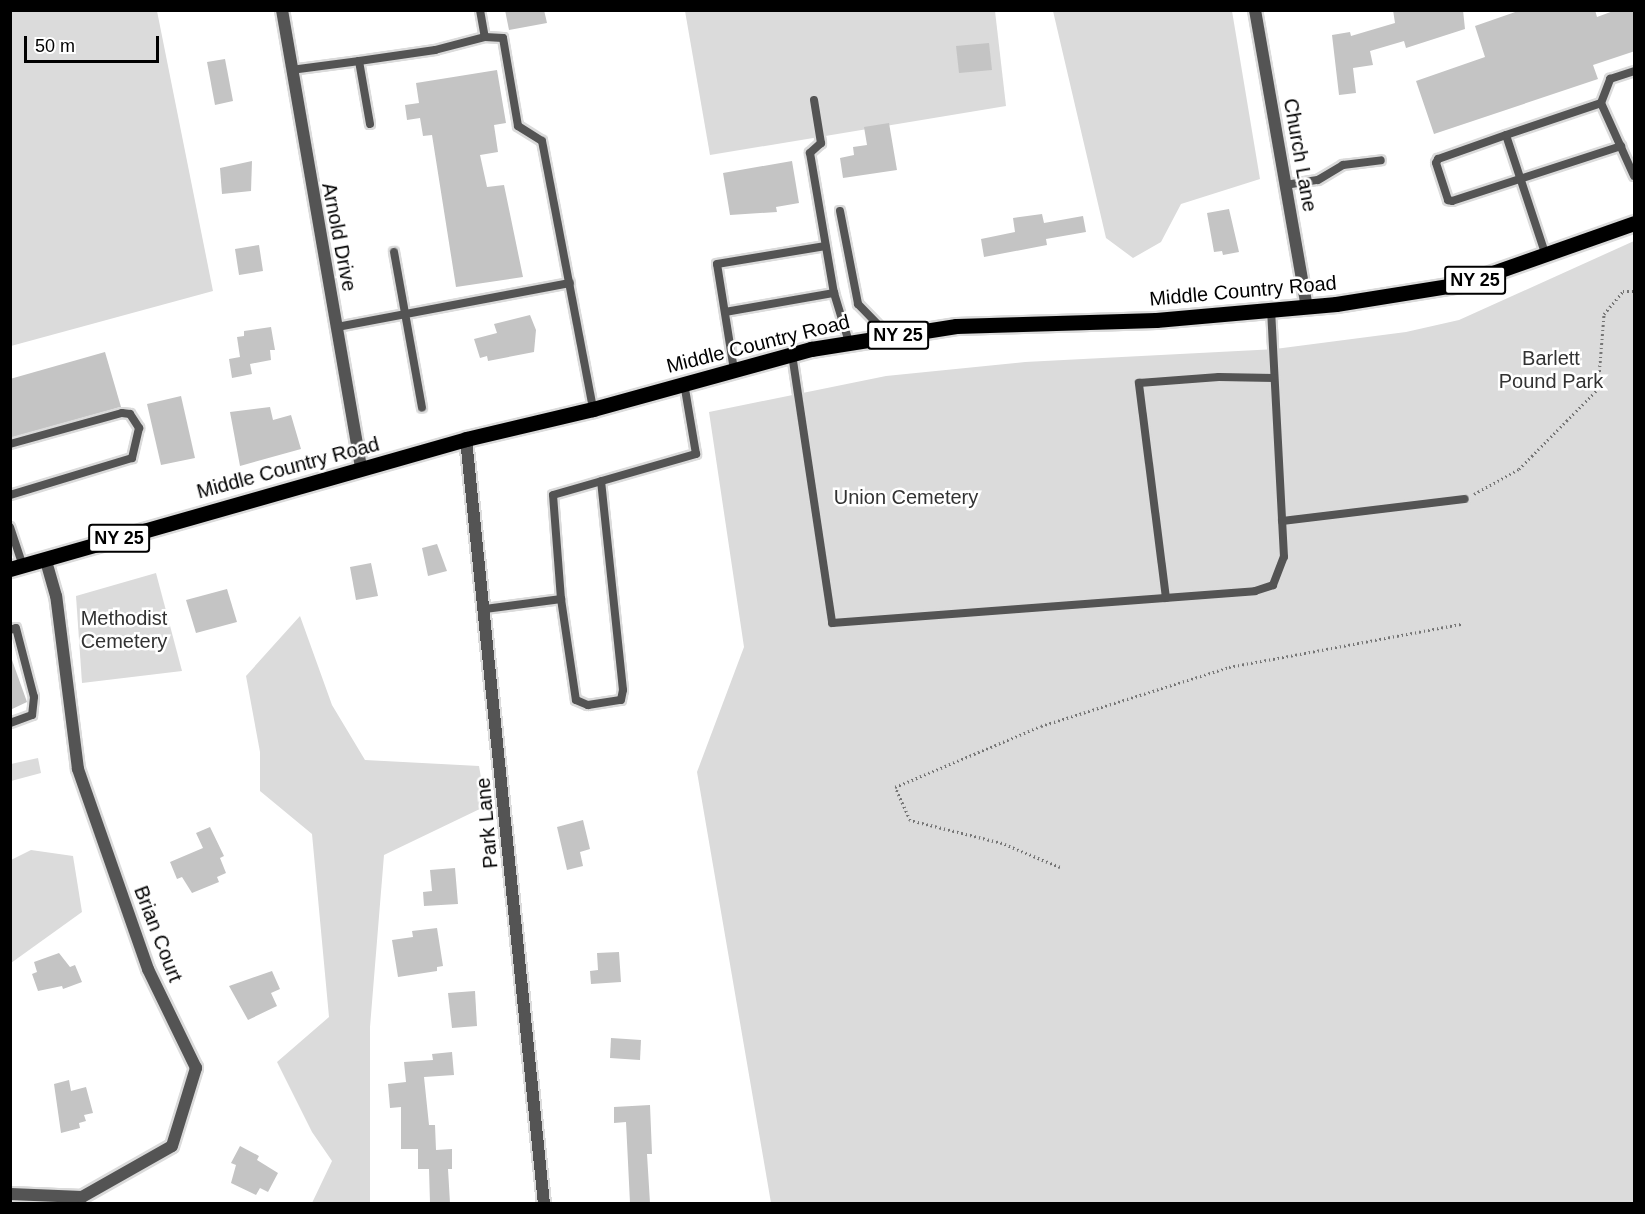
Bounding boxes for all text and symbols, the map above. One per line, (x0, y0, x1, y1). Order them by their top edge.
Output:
scale bar (27, 24, 162, 62)
text: 50 m (35, 36, 75, 56)
street label: Church Lane (1278, 97, 1322, 213)
street label: Arnold Drive (317, 181, 361, 293)
road number: NY 25 (1444, 265, 1506, 295)
street label: Middle Country Road (1148, 271, 1338, 311)
street label: Middle Country Road (664, 310, 852, 378)
road number: NY 25 (866, 320, 930, 350)
park label: Barlett Pound Park (1499, 346, 1603, 393)
street label: Middle Country Road (194, 432, 382, 504)
park label: Union Cemetery (834, 485, 978, 509)
road number: NY 25 (88, 523, 150, 553)
park label: Methodist Cemetery (81, 606, 167, 653)
street label: Park Lane (471, 777, 503, 869)
street label: Brian Court (129, 882, 187, 986)

